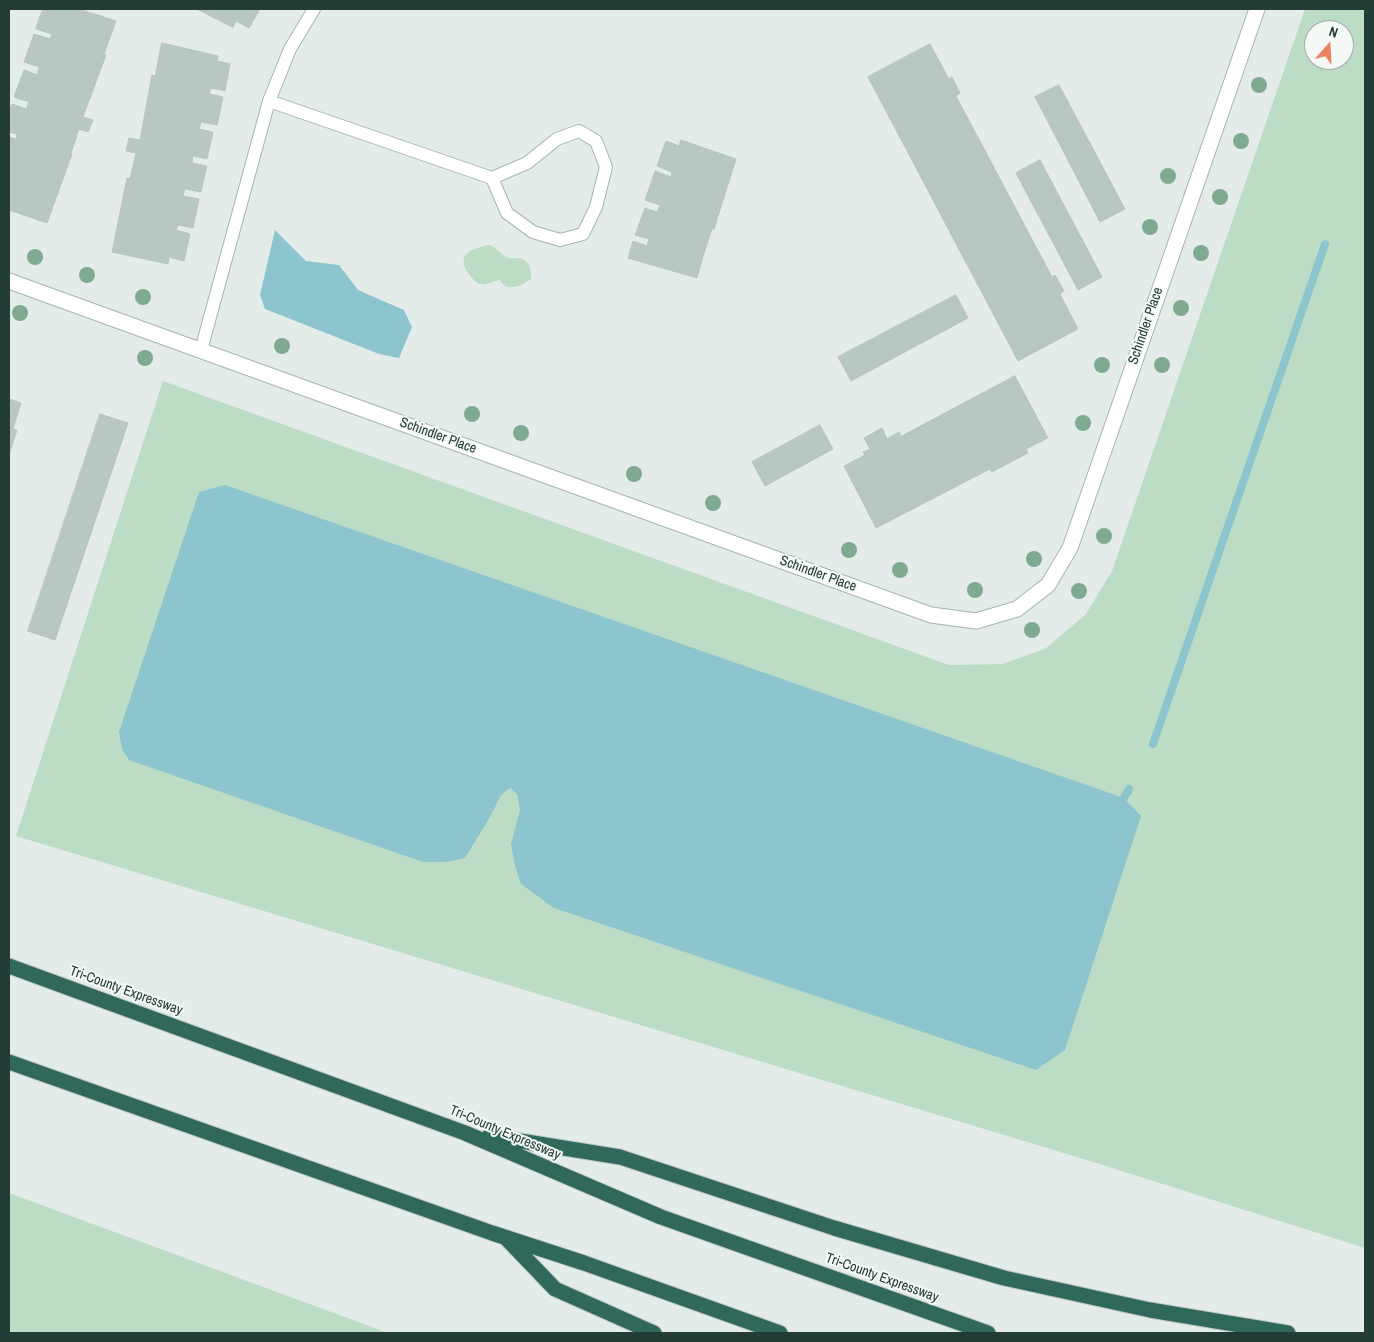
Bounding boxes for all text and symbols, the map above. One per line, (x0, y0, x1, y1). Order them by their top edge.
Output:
north arrow (1304, 20, 1354, 70)
text: N (1327, 22, 1340, 42)
street label: Schindler Place (1125, 285, 1167, 367)
street label: Schindler Place (397, 414, 479, 458)
street label: Schindler Place (777, 552, 859, 596)
street label: Tri-County Expressway (67, 963, 185, 1019)
street label: Tri-County Expressway (447, 1102, 563, 1164)
street label: Tri-County Expressway (823, 1250, 941, 1306)

